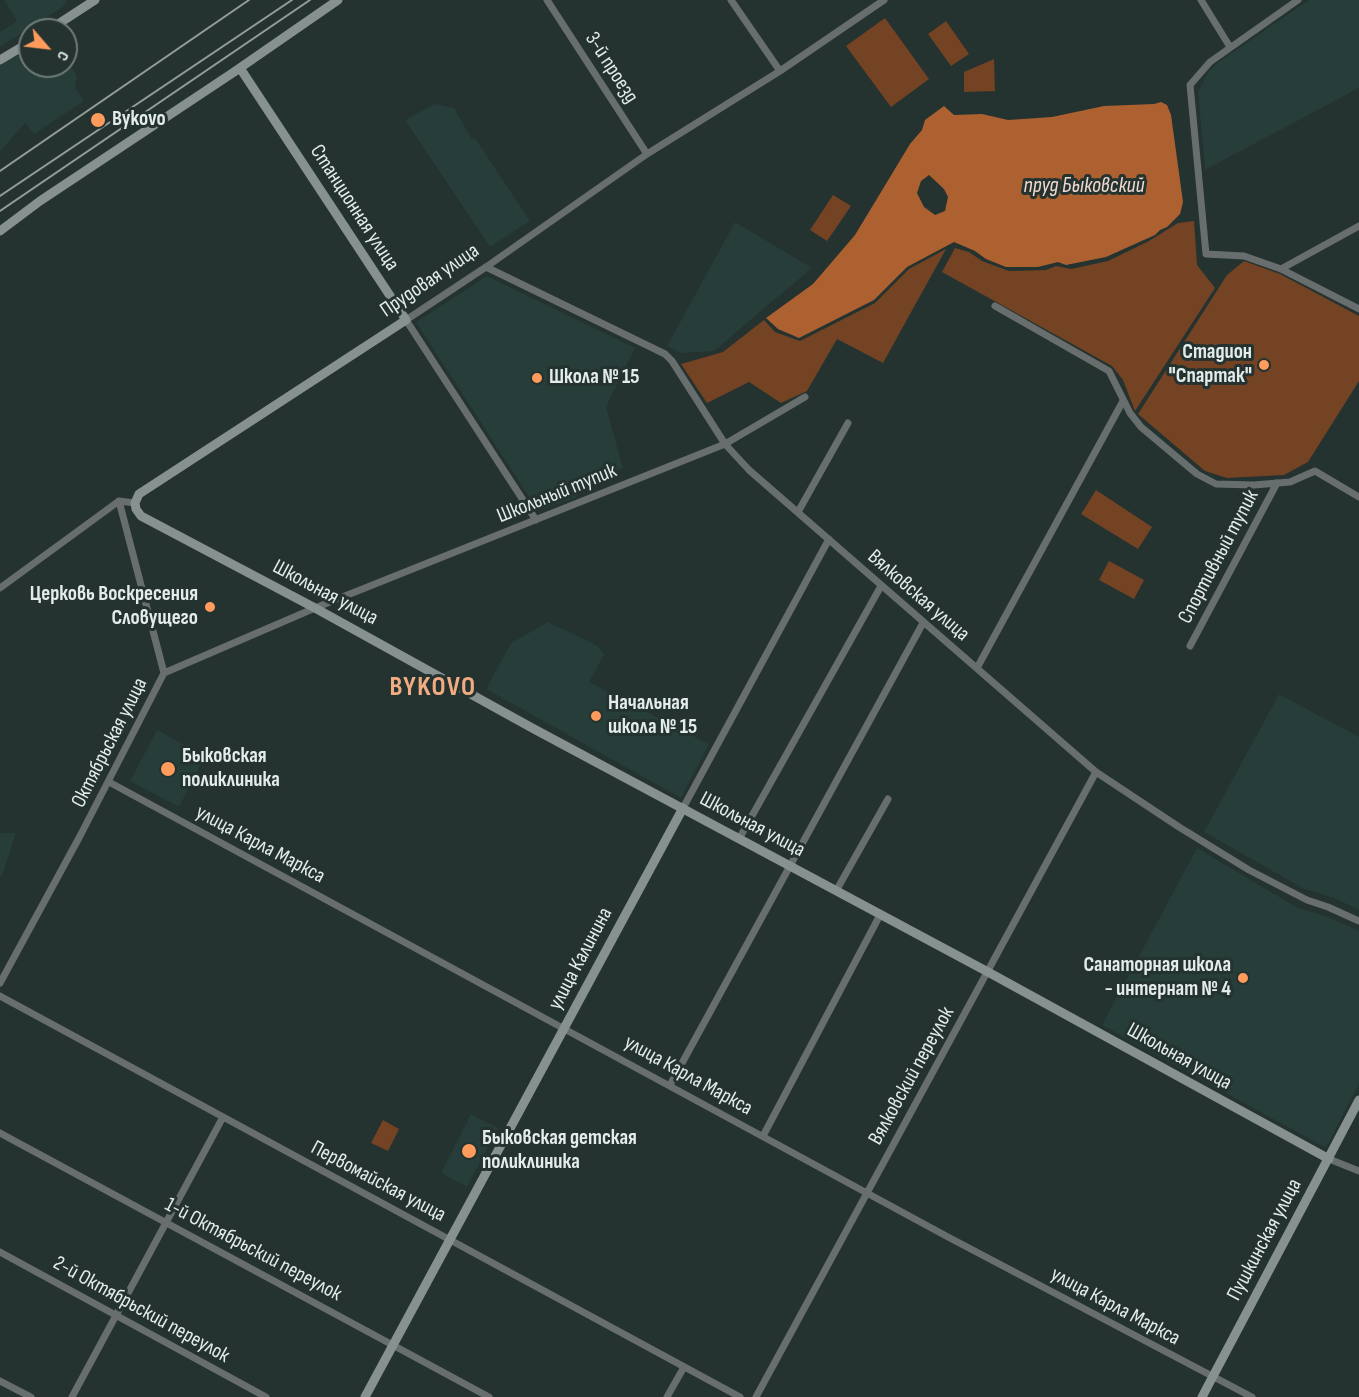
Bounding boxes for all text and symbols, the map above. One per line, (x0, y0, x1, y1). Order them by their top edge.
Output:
north arrow (18, 18, 78, 78)
street label: 3-й проезд (579, 28, 643, 108)
text: С (52, 48, 73, 64)
place label: Bykovo (112, 107, 166, 133)
marker: Bykovo (89, 111, 107, 129)
street label: Станционная улица (304, 140, 404, 276)
water label: пруд Быковский (1023, 173, 1145, 199)
street label: Прудовая улица (376, 239, 484, 323)
place label: Стадион "Спартак" (1169, 340, 1252, 390)
marker: Стадион "Спартак" (1257, 358, 1271, 372)
place label: Школа № 15 (549, 365, 640, 391)
marker: Школа № 15 (530, 371, 544, 385)
street label: Школьный тупик (494, 459, 620, 529)
street label: Спортивный тупик (1173, 486, 1265, 628)
street label: Вялковская улица (862, 545, 974, 647)
street label: Школьная улица (268, 555, 382, 631)
place label: Церковь Воскресения Словущего (30, 582, 198, 632)
marker: Церковь Воскресения Словущего (203, 600, 217, 614)
district label: BYKOVO (389, 672, 477, 704)
street label: Октябрьская улица (66, 674, 154, 812)
place label: Начальная школа № 15 (608, 691, 697, 741)
marker: Начальная школа № 15 (589, 709, 603, 723)
place label: Быковская поликлиника (182, 744, 280, 794)
marker: Быковская поликлиника (159, 760, 177, 778)
street label: Школьная улица (695, 787, 809, 863)
street label: улица Карла Маркса (191, 800, 329, 890)
street label: улица Калинина (544, 904, 618, 1014)
place label: Санаторная школа - интернат № 4 (1083, 953, 1231, 1003)
marker: Санаторная школа - интернат № 4 (1236, 971, 1250, 985)
street label: Вялковский переулок (864, 1003, 960, 1149)
street label: Школьная улица (1122, 1018, 1236, 1096)
street label: улица Карла Маркса (619, 1030, 757, 1122)
place label: Быковская детская поликлиника (482, 1126, 637, 1176)
street label: Первомайская улица (306, 1136, 450, 1228)
marker: Быковская детская поликлиника (460, 1142, 478, 1160)
street label: Пушкинская улица (1222, 1175, 1308, 1305)
street label: 1-й Октябрьский переулок (160, 1193, 346, 1307)
street label: 2-й Октябрьский переулок (48, 1251, 234, 1369)
street label: улица Карла Маркса (1046, 1262, 1184, 1352)

